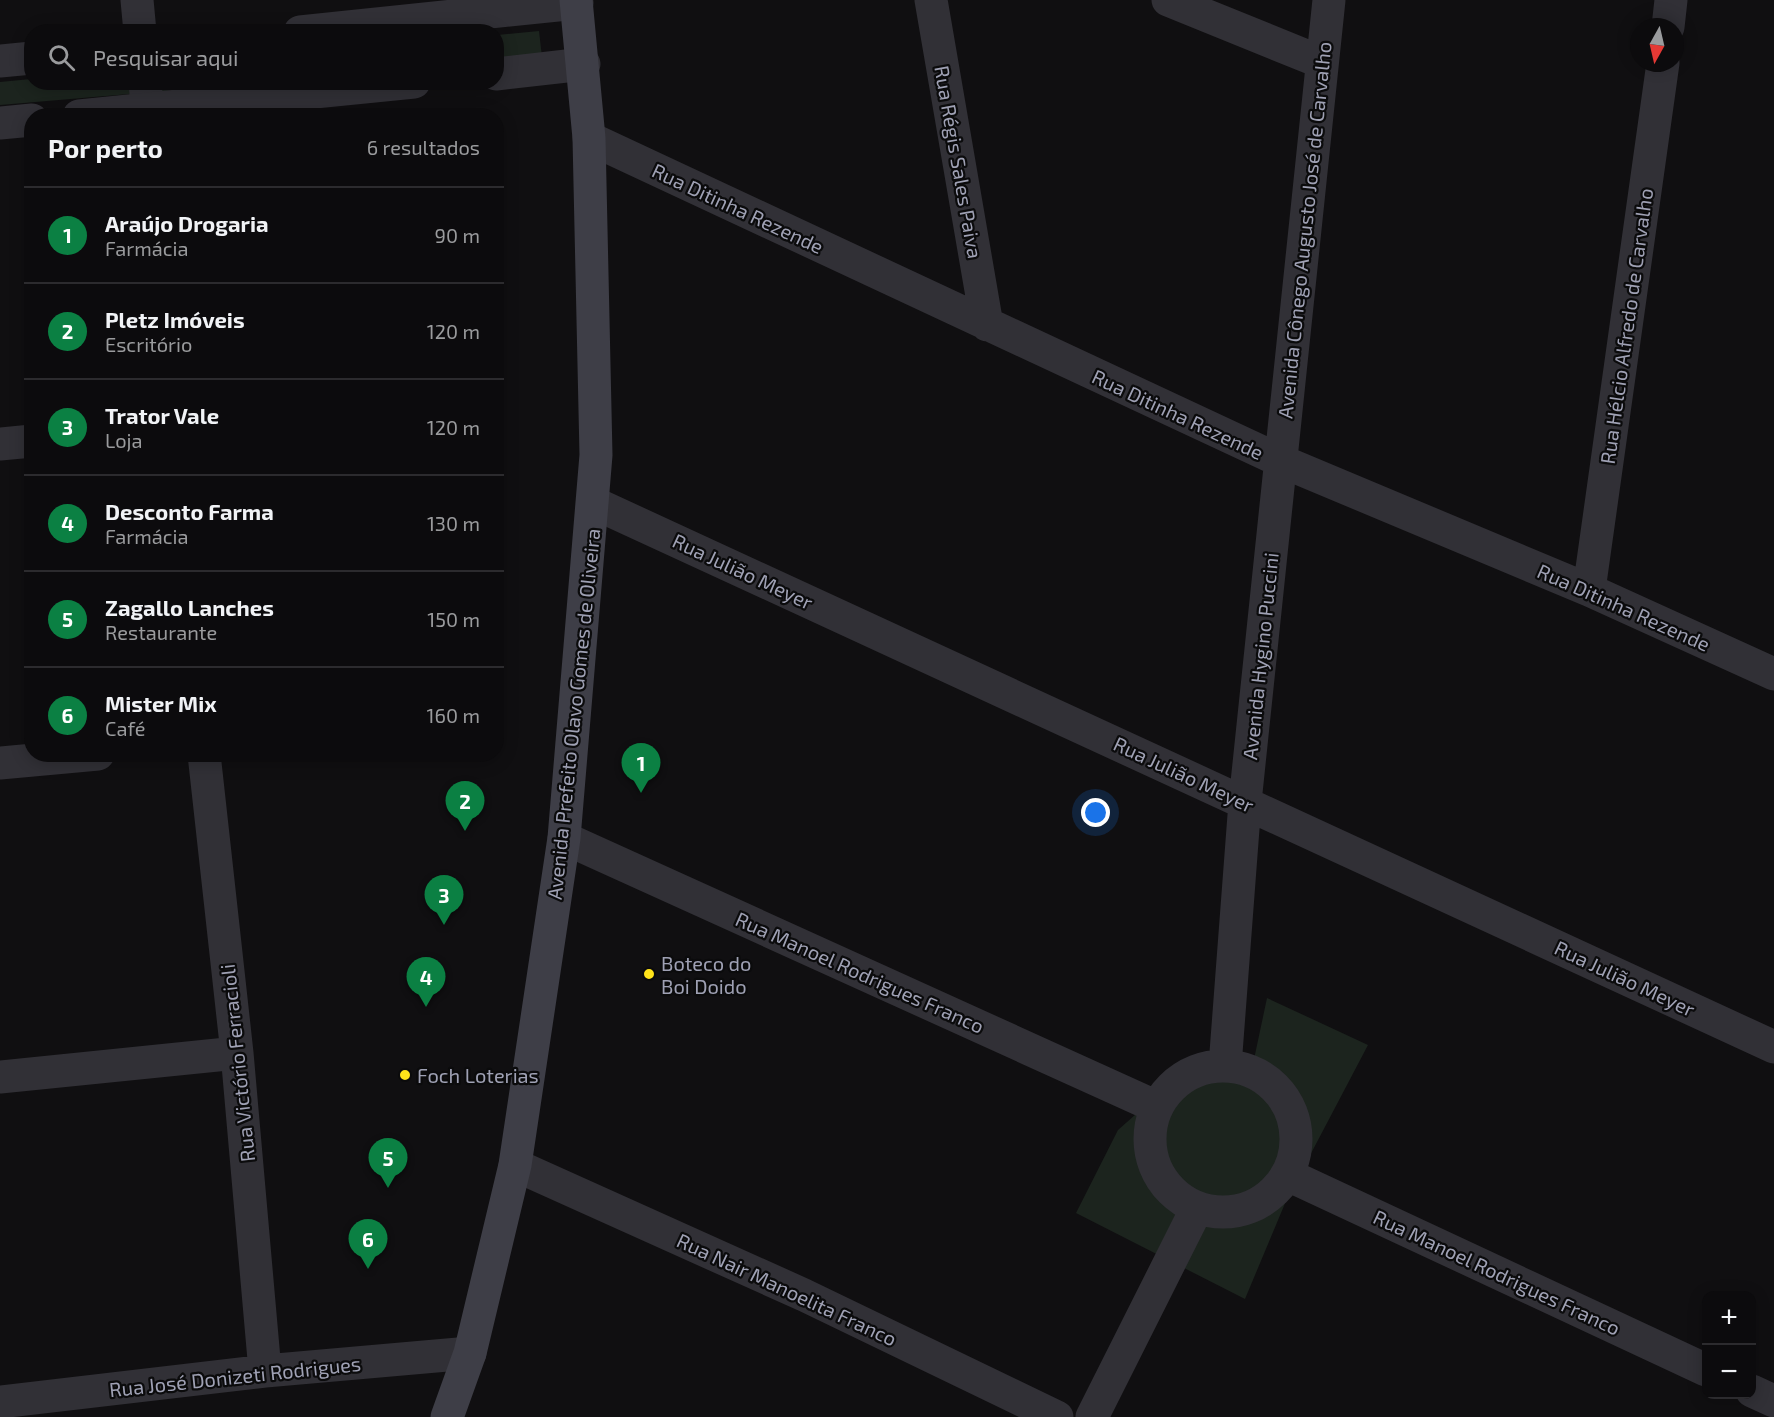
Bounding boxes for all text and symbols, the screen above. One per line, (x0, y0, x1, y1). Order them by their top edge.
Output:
north arrow (1630, 18, 1684, 72)
search box (24, 24, 504, 90)
street label: Avenida Cônego Augusto José de Carvalho (1272, 40, 1336, 420)
icon: search (45, 41, 78, 74)
text: Pesquisar aqui (93, 44, 239, 70)
street label: Rua Régis Sales Paiva (930, 64, 988, 260)
text: Por perto (48, 132, 163, 163)
text: 6 resultados (367, 135, 480, 159)
street label: Rua Ditinha Rezende (648, 158, 828, 258)
street label: Rua Hélcio Alfredo de Carvalho (1595, 186, 1657, 466)
text: Araújo Drogaria (105, 210, 269, 236)
text: 1 (63, 223, 72, 247)
text: 90 m (435, 223, 480, 247)
text: Farmácia (105, 236, 189, 260)
text: Pletz Imóveis (105, 306, 245, 332)
text: 2 (62, 319, 73, 343)
text: 120 m (427, 319, 480, 343)
text: Escritório (105, 332, 192, 356)
street label: Rua Ditinha Rezende (1088, 364, 1268, 464)
text: Trator Vale (105, 402, 219, 428)
text: 3 (62, 415, 73, 439)
text: 120 m (427, 415, 480, 439)
text: Loja (105, 428, 143, 452)
text: Desconto Farma (105, 498, 274, 524)
text: 4 (61, 511, 74, 535)
text: 130 m (427, 511, 480, 535)
text: Farmácia (105, 524, 189, 548)
street label: Avenida Prefeito Olavo Gomes de Oliveira (542, 527, 604, 901)
street label: Rua Julião Meyer (669, 528, 817, 614)
street label: Avenida Hygino Puccini (1237, 551, 1283, 761)
street label: Rua Ditinha Rezende (1534, 558, 1714, 656)
text: Zagallo Lanches (105, 594, 274, 620)
text: 5 (62, 607, 73, 631)
text: 150 m (427, 607, 480, 631)
text: Restaurante (105, 620, 217, 644)
text: Mister Mix (105, 690, 217, 716)
text: 6 (62, 703, 73, 727)
text: 160 m (427, 703, 480, 727)
text: Café (105, 716, 146, 740)
street label: Rua Julião Meyer (1110, 731, 1258, 817)
pin: 1 (622, 744, 660, 793)
pin: 2 (446, 782, 484, 831)
your location (1081, 798, 1110, 827)
pin: 3 (424, 876, 464, 925)
street label: Rua Manoel Rodrigues Franco (732, 906, 988, 1038)
street label: Rua Julião Meyer (1551, 935, 1699, 1021)
place label: Boteco do Boi Doido (661, 951, 751, 998)
pin: 4 (406, 958, 446, 1007)
street label: Rua Victório Ferracioli (215, 963, 259, 1163)
marker: Boteco do Boi Doido (642, 967, 656, 981)
place label: Foch Loterias (417, 1063, 539, 1087)
marker: Foch Loterias (398, 1068, 412, 1082)
pin: 5 (368, 1138, 408, 1188)
street label: Rua Manoel Rodrigues Franco (1370, 1204, 1624, 1340)
pin: 6 (348, 1220, 388, 1269)
street label: Rua Nair Manoelita Franco (673, 1228, 901, 1350)
map controls (1702, 1291, 1756, 1399)
button: + (1702, 1291, 1756, 1345)
button: − (1702, 1345, 1756, 1399)
street label: Rua José Donizeti Rodrigues (108, 1351, 362, 1401)

